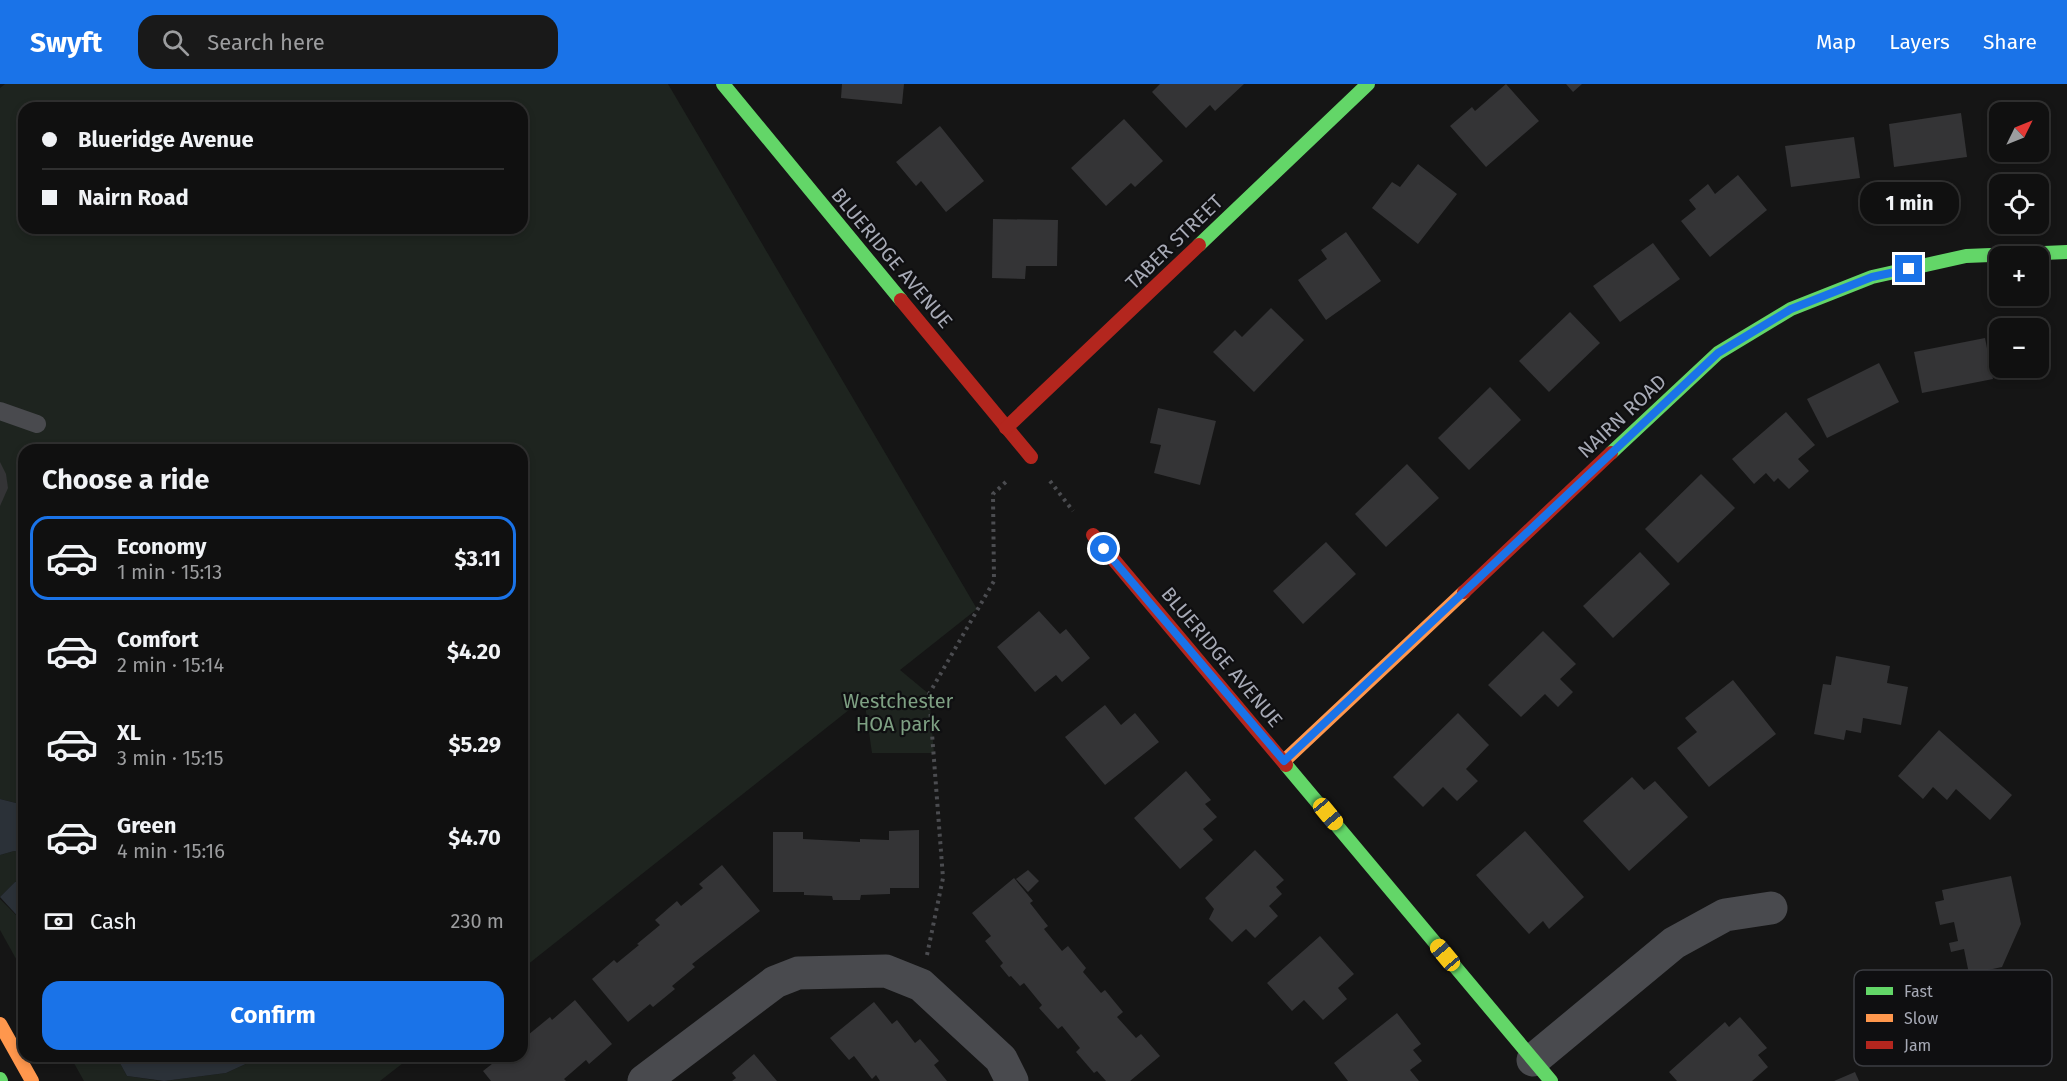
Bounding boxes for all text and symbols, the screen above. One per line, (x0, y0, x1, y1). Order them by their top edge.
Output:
search box (138, 15, 558, 69)
text: Swyft (30, 26, 102, 59)
icon: search (159, 26, 192, 59)
text: Search here (207, 29, 325, 56)
text: Map (1816, 29, 1856, 55)
text: Layers (1889, 29, 1950, 55)
text: Share (1983, 29, 2037, 55)
north arrow (1989, 102, 2049, 162)
map controls (1989, 102, 2049, 378)
text: Blueridge Avenue (78, 126, 254, 153)
button: locate (1989, 174, 2049, 234)
callout: 1 min (1860, 182, 1958, 224)
street label: BLUERIDGE AVENUE (826, 183, 958, 333)
text: Nairn Road (78, 184, 189, 211)
street label: TABER STREET (1120, 189, 1228, 294)
text: 1 min (1885, 191, 1934, 215)
button: + (1989, 246, 2049, 306)
route end (1895, 255, 1922, 282)
button: − (1989, 318, 2049, 378)
street label: NAIRN ROAD (1573, 369, 1671, 463)
text: Choose a ride (42, 464, 209, 496)
icon: car (45, 531, 99, 585)
text: Economy (117, 533, 206, 560)
route start (1090, 535, 1117, 562)
text: $3.11 (454, 545, 501, 572)
text: 1 min · 15:13 (117, 560, 222, 584)
street label: BLUERIDGE AVENUE (1156, 582, 1288, 732)
icon: car (45, 624, 99, 678)
text: Comfort (117, 626, 198, 653)
text: $4.20 (447, 638, 501, 665)
text: 2 min · 15:14 (117, 653, 224, 677)
park label: Westchester HOA park (843, 689, 954, 736)
icon: car (45, 717, 99, 771)
text: XL (117, 719, 141, 746)
text: $5.29 (448, 731, 501, 758)
text: 3 min · 15:15 (117, 746, 224, 770)
car (1310, 794, 1346, 834)
icon: car (45, 810, 99, 864)
text: Green (117, 812, 176, 839)
text: $4.70 (448, 824, 501, 851)
text: 4 min · 15:16 (117, 839, 225, 863)
icon: cash (42, 905, 75, 938)
text: Cash (90, 908, 137, 935)
text: 230 m (451, 909, 504, 933)
car (1427, 935, 1463, 975)
legend (1854, 970, 2052, 1066)
button: Confirm (42, 981, 504, 1050)
text: Fast (1904, 982, 1933, 1001)
text: Slow (1904, 1009, 1939, 1028)
text: Jam (1904, 1036, 1931, 1055)

